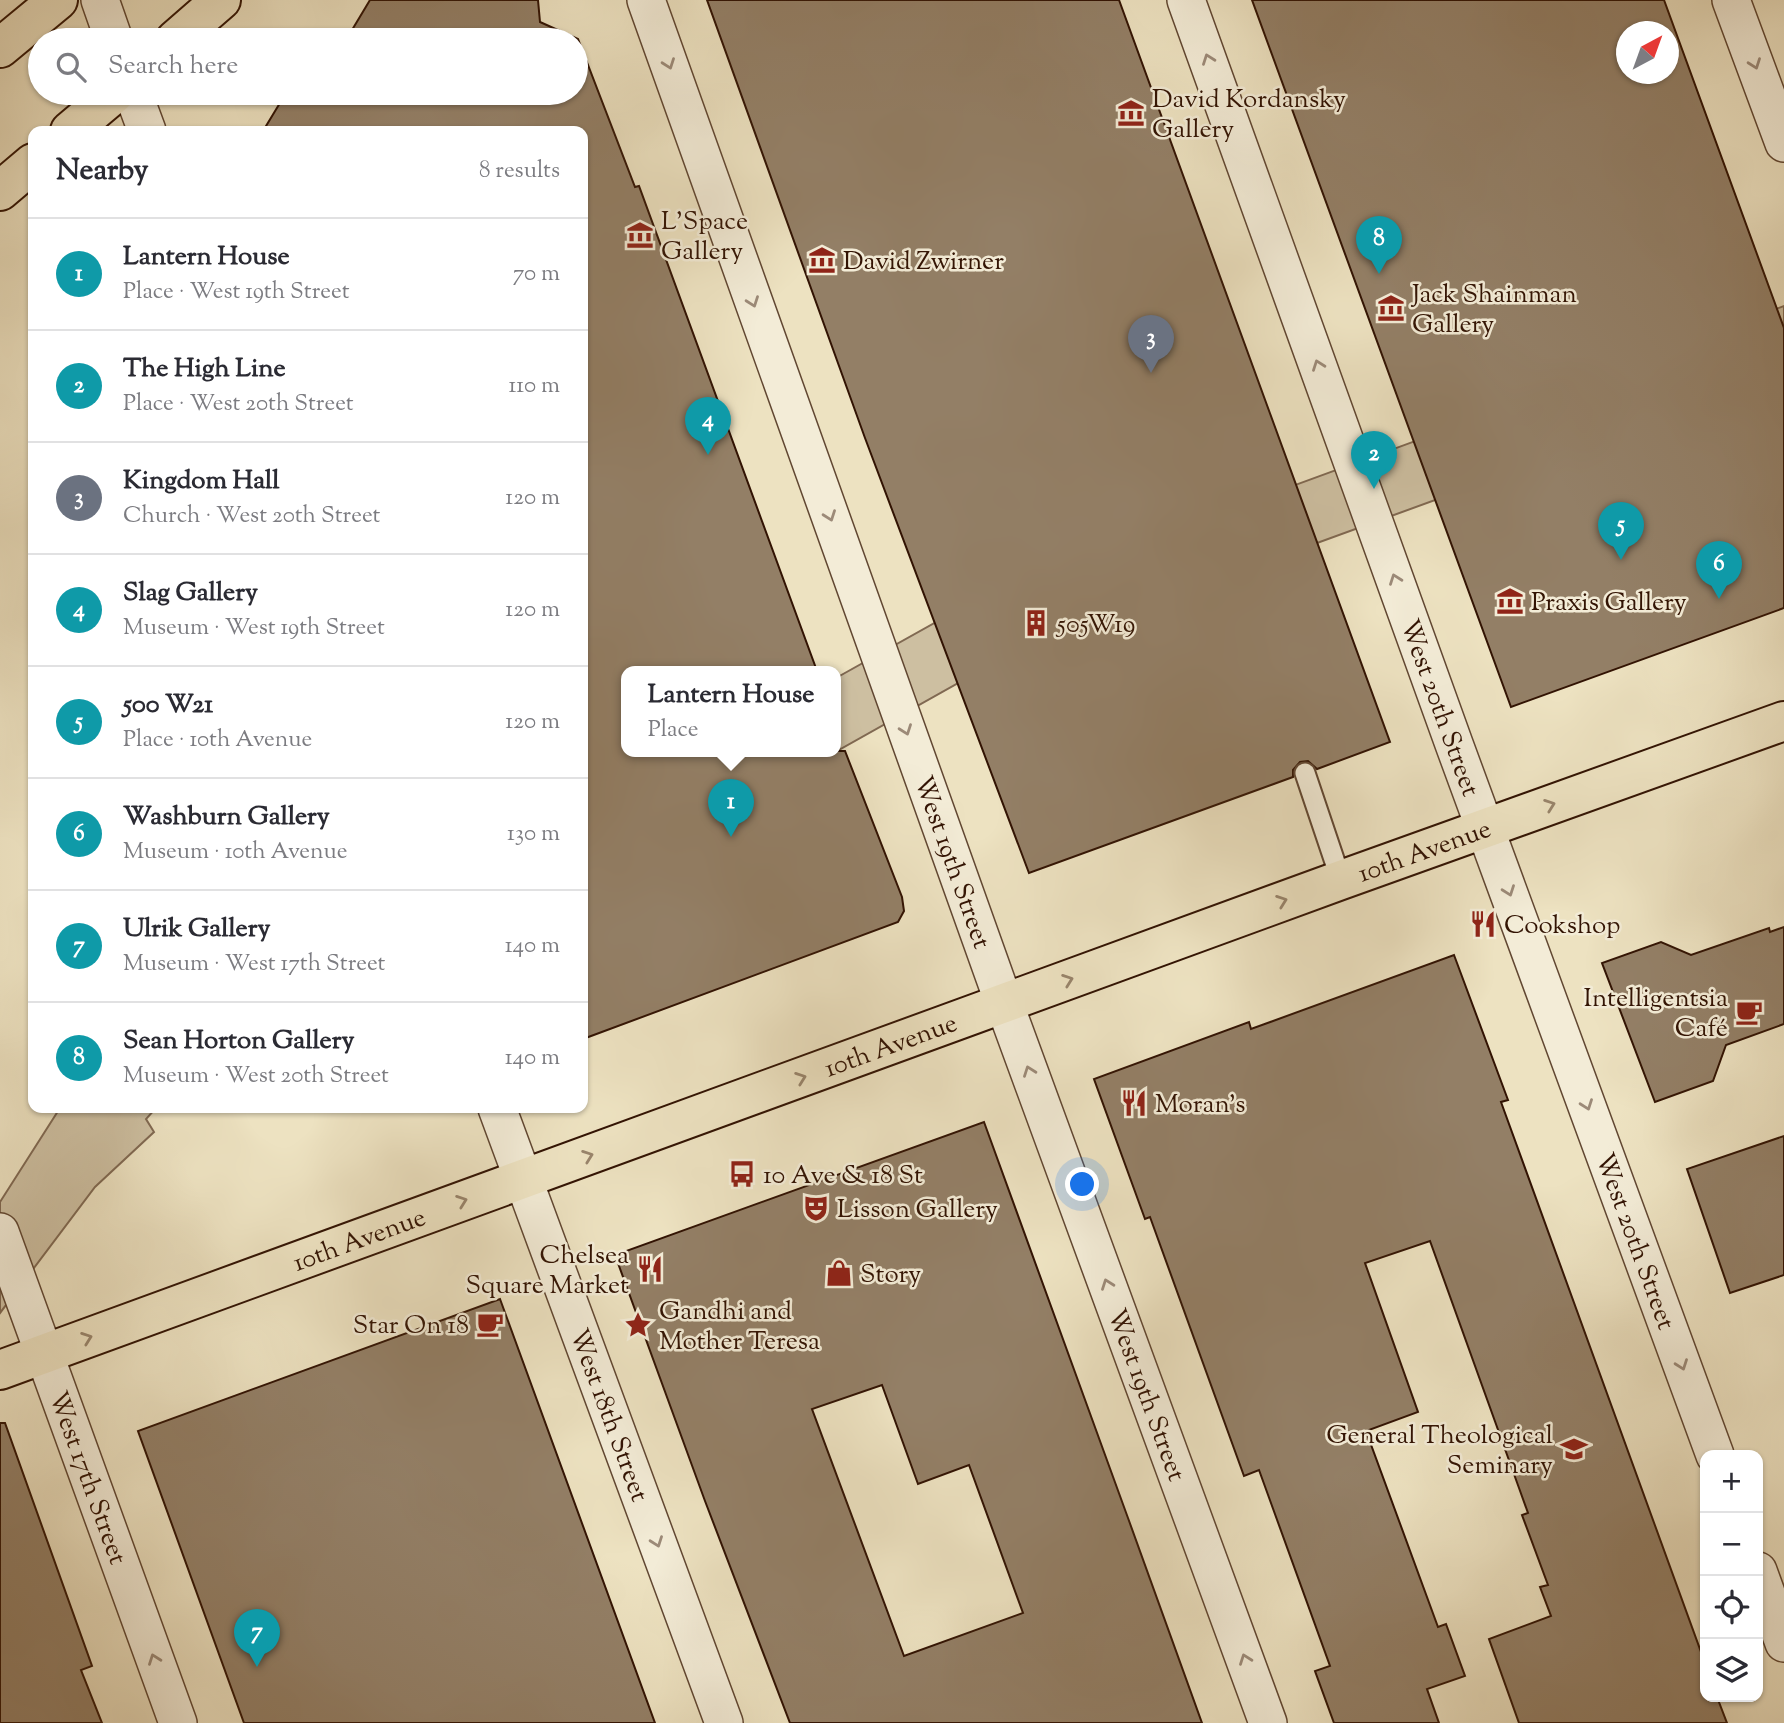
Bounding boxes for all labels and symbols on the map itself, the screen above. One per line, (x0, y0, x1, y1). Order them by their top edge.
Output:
north arrow (1616, 21, 1679, 84)
one-way arrow (1202, 53, 1216, 65)
one-way arrow (1746, 57, 1760, 69)
one-way arrow (661, 58, 675, 70)
place label: David Kordansky Gallery (1152, 82, 1346, 149)
museum icon: David Kordansky Gallery (1116, 98, 1146, 128)
place label: L'Space Gallery (661, 204, 748, 271)
pin: 8 (1356, 216, 1402, 274)
museum icon: L'Space Gallery (625, 220, 655, 250)
place label: David Zwirner (843, 244, 1004, 281)
museum icon: David Zwirner (807, 245, 837, 275)
place label: Jack Shainman Gallery (1410, 277, 1577, 344)
museum icon: Jack Shainman Gallery (1376, 293, 1406, 323)
one-way arrow (745, 295, 759, 307)
pin: 3 (1128, 315, 1174, 373)
one-way arrow (1312, 360, 1326, 372)
pin: 4 (685, 397, 731, 455)
pin: 2 (1351, 431, 1397, 489)
pin: 5 (1598, 502, 1644, 560)
one-way arrow (822, 509, 836, 521)
pin: 6 (1696, 541, 1742, 599)
one-way arrow (1389, 574, 1403, 586)
place label: Praxis Gallery (1531, 585, 1687, 622)
museum icon: Praxis Gallery (1495, 586, 1525, 616)
place label: 505W19 (1055, 607, 1135, 644)
building icon: 505W19 (1021, 608, 1051, 638)
street label: West 20th Street (1390, 615, 1488, 802)
one-way arrow (898, 724, 912, 736)
street label: West 19th Street (903, 771, 999, 954)
pin: 1 (708, 779, 754, 837)
one-way arrow (1543, 799, 1555, 813)
street label: 10th Avenue (1353, 812, 1497, 893)
one-way arrow (1501, 885, 1515, 897)
one-way arrow (1275, 896, 1287, 910)
place label: Cookshop (1504, 908, 1620, 945)
restaurant icon: Cookshop (1468, 909, 1498, 939)
one-way arrow (1062, 974, 1074, 988)
place label: Intelligentsia Café (1583, 981, 1728, 1048)
cafe icon: Intelligentsia Café (1734, 997, 1764, 1027)
street label: 10th Avenue (820, 1006, 963, 1088)
one-way arrow (1023, 1065, 1037, 1077)
one-way arrow (795, 1072, 807, 1086)
place label: Moran's (1155, 1087, 1245, 1124)
restaurant icon: Moran's (1119, 1088, 1149, 1118)
one-way arrow (1579, 1099, 1593, 1111)
street label: West 20th Street (1585, 1148, 1683, 1335)
one-way arrow (581, 1150, 593, 1164)
place label: 10 Ave & 18 St (763, 1158, 923, 1195)
bus stop icon: 10 Ave & 18 St (727, 1159, 757, 1189)
your location (1065, 1167, 1099, 1201)
place label: Lisson Gallery (837, 1192, 998, 1229)
theatre icon: Lisson Gallery (801, 1193, 831, 1223)
one-way arrow (455, 1195, 467, 1209)
street label: 10th Avenue (288, 1200, 431, 1282)
place label: Chelsea Square Market (466, 1238, 629, 1305)
restaurant icon: Chelsea Square Market (635, 1254, 665, 1284)
place label: Story (860, 1257, 921, 1294)
shop icon: Story (824, 1258, 854, 1288)
one-way arrow (1101, 1279, 1115, 1291)
place label: Gandhi and Mother Teresa (659, 1294, 820, 1361)
street label: West 19th Street (1097, 1304, 1194, 1487)
place label: Star On 18 (353, 1308, 469, 1345)
cafe icon: Star On 18 (475, 1309, 505, 1339)
place icon: Gandhi and Mother Teresa (623, 1310, 653, 1340)
street label: West 18th Street (559, 1324, 657, 1507)
one-way arrow (81, 1332, 93, 1346)
one-way arrow (1674, 1358, 1688, 1370)
street label: West 17th Street (38, 1386, 135, 1570)
place label: General Theological Seminary (1326, 1418, 1553, 1485)
school or university icon: General Theological Seminary (1559, 1434, 1589, 1464)
one-way arrow (649, 1535, 663, 1547)
pin: 7 (234, 1609, 280, 1667)
one-way arrow (148, 1653, 162, 1665)
one-way arrow (1239, 1653, 1253, 1665)

